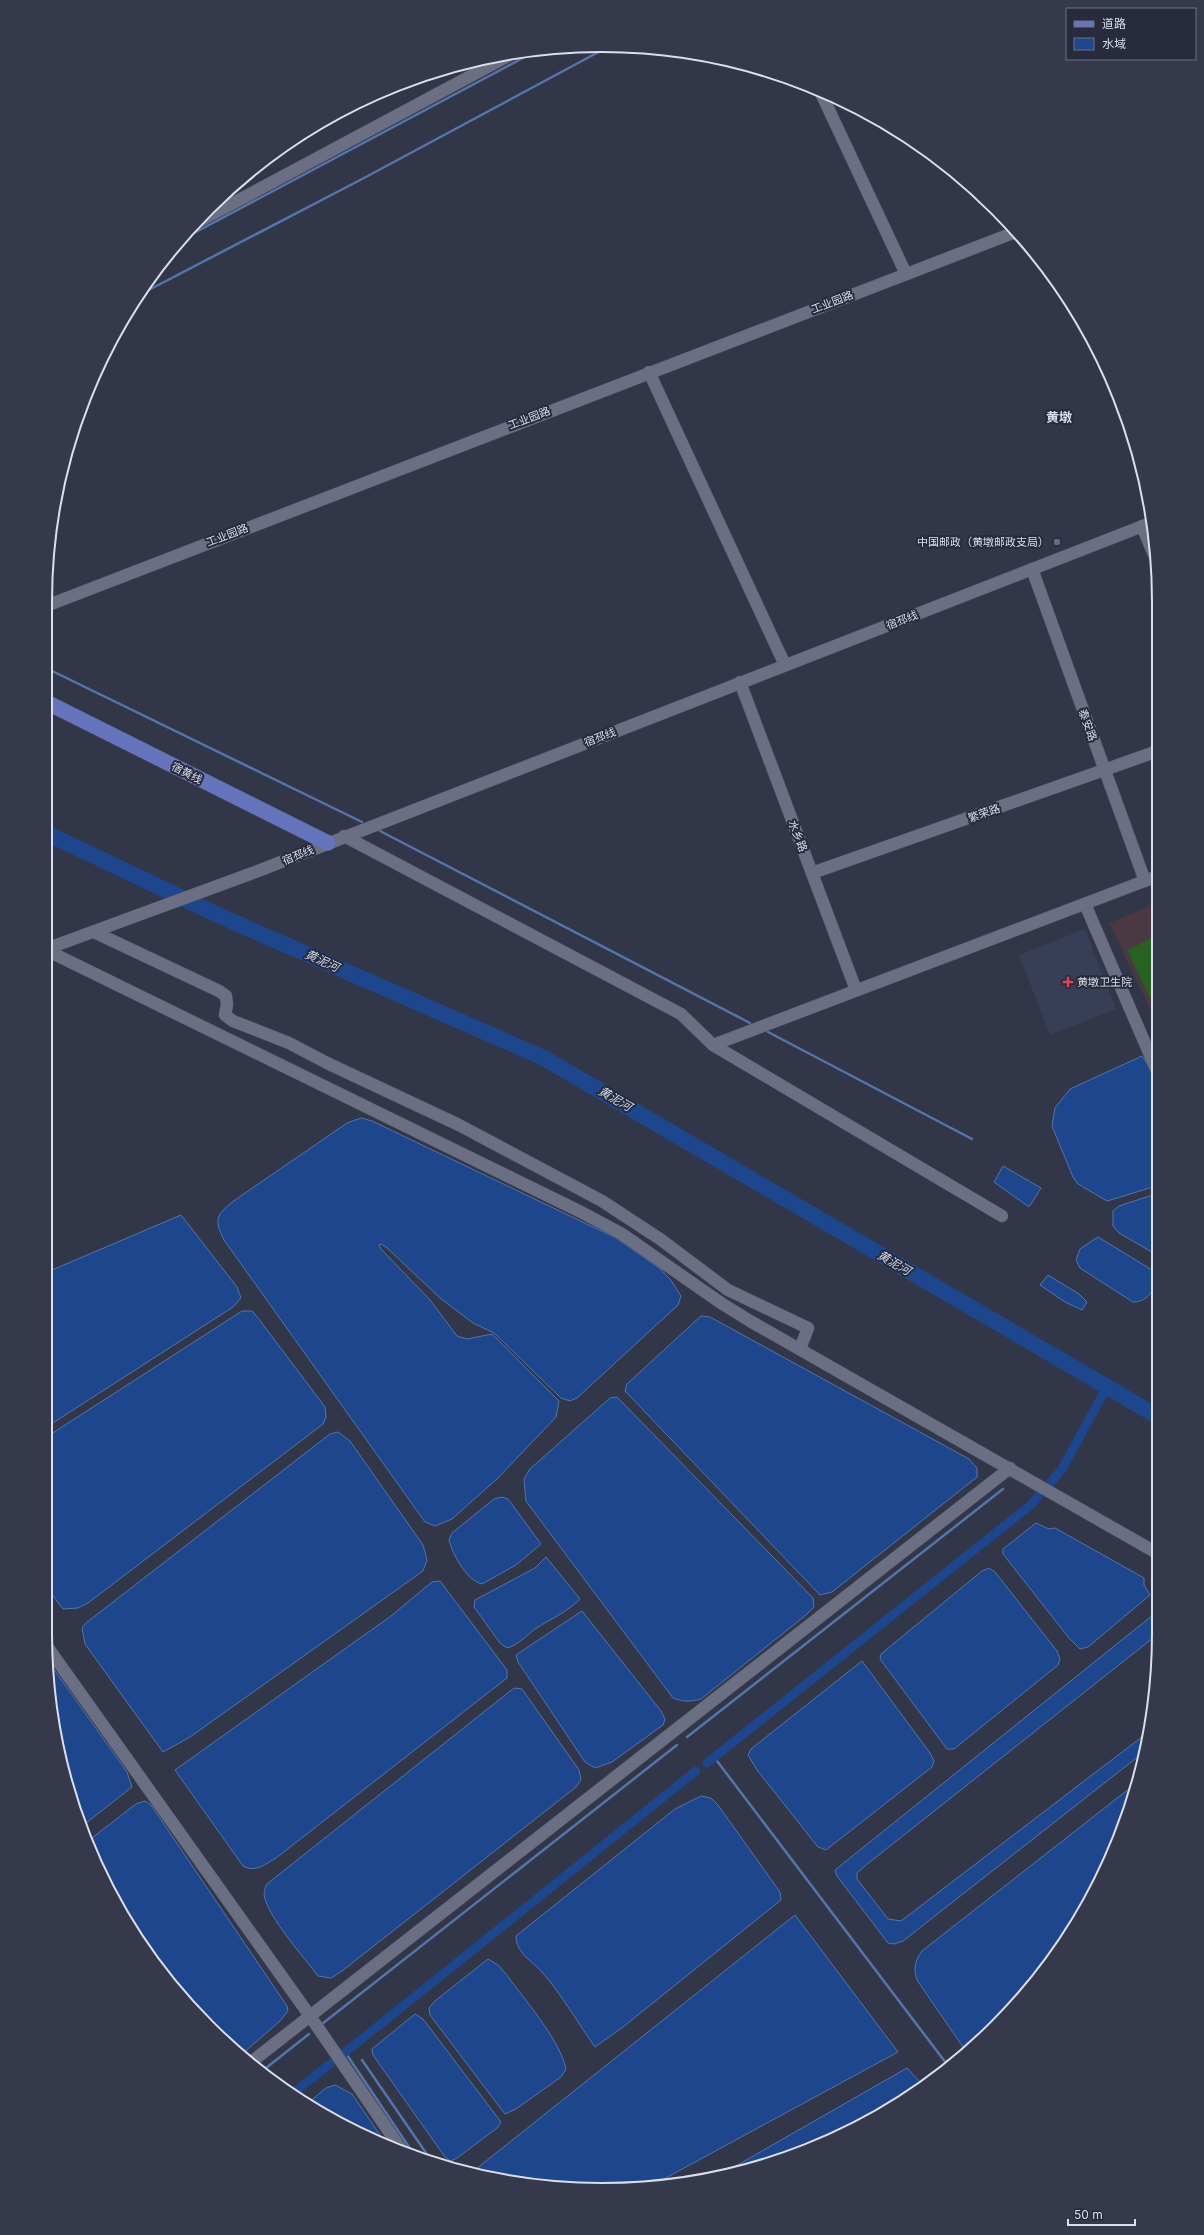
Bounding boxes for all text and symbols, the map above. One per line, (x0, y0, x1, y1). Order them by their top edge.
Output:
legend (1066, 8, 1196, 60)
text: 道路 (1102, 16, 1126, 31)
text: 水域 (1102, 36, 1126, 51)
street label: 工业园路 (809, 288, 855, 316)
street label: 工业园路 (506, 404, 552, 432)
district label: 黄墩 (1046, 409, 1072, 425)
street label: 工业园路 (204, 521, 250, 549)
place label: 中国邮政（黄墩邮政支局） (917, 535, 1049, 549)
marker: 中国邮政（黄墩邮政支局） (1052, 537, 1062, 547)
street label: 宿邳线 (884, 608, 920, 632)
street label: 泰安路 (1076, 707, 1100, 743)
street label: 宿邳线 (582, 725, 618, 749)
street label: 宿黄线 (169, 759, 205, 787)
street label: 繁荣路 (966, 801, 1002, 825)
street label: 水乡路 (786, 818, 810, 854)
street label: 宿邳线 (280, 842, 316, 868)
water label: 黄泥河 (303, 946, 344, 976)
place label: 黄墩卫生院 (1077, 975, 1132, 989)
marker: 黄墩卫生院 (1062, 976, 1074, 988)
water label: 黄泥河 (596, 1083, 636, 1115)
water label: 黄泥河 (875, 1247, 915, 1279)
scale bar (1068, 2201, 1135, 2227)
text: 50 m (1074, 2207, 1103, 2222)

